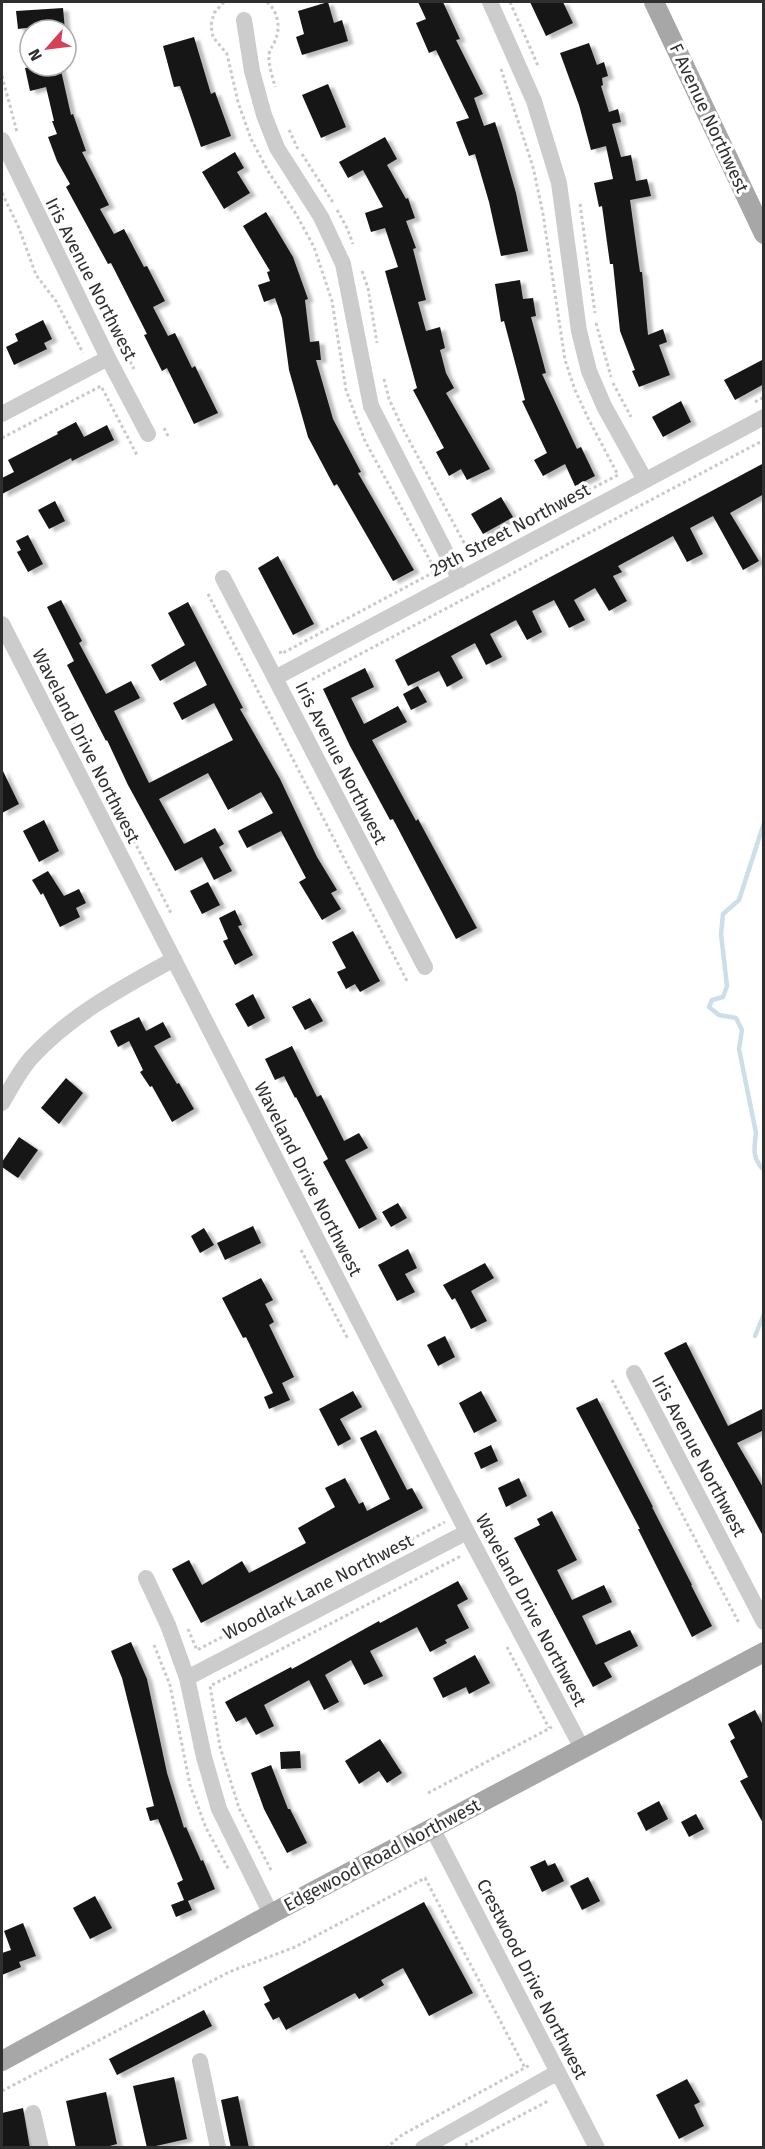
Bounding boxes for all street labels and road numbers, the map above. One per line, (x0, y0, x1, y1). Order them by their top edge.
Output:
street label: F Avenue Northwest (665, 40, 754, 197)
street label: Iris Avenue Northwest (40, 194, 142, 364)
street label: 29th Street Northwest (426, 478, 594, 582)
street label: Waveland Drive Northwest (27, 645, 145, 847)
street label: Iris Avenue Northwest (290, 678, 392, 848)
street label: Waveland Drive Northwest (249, 1078, 367, 1280)
street label: Iris Avenue Northwest (647, 1372, 751, 1541)
street label: Waveland Drive Northwest (471, 1510, 591, 1710)
street label: Woodlark Lane Northwest (219, 1529, 417, 1645)
street label: Edgewood Road Northwest (280, 1794, 484, 1916)
street label: Crestwood Drive Northwest (472, 1875, 592, 2083)

